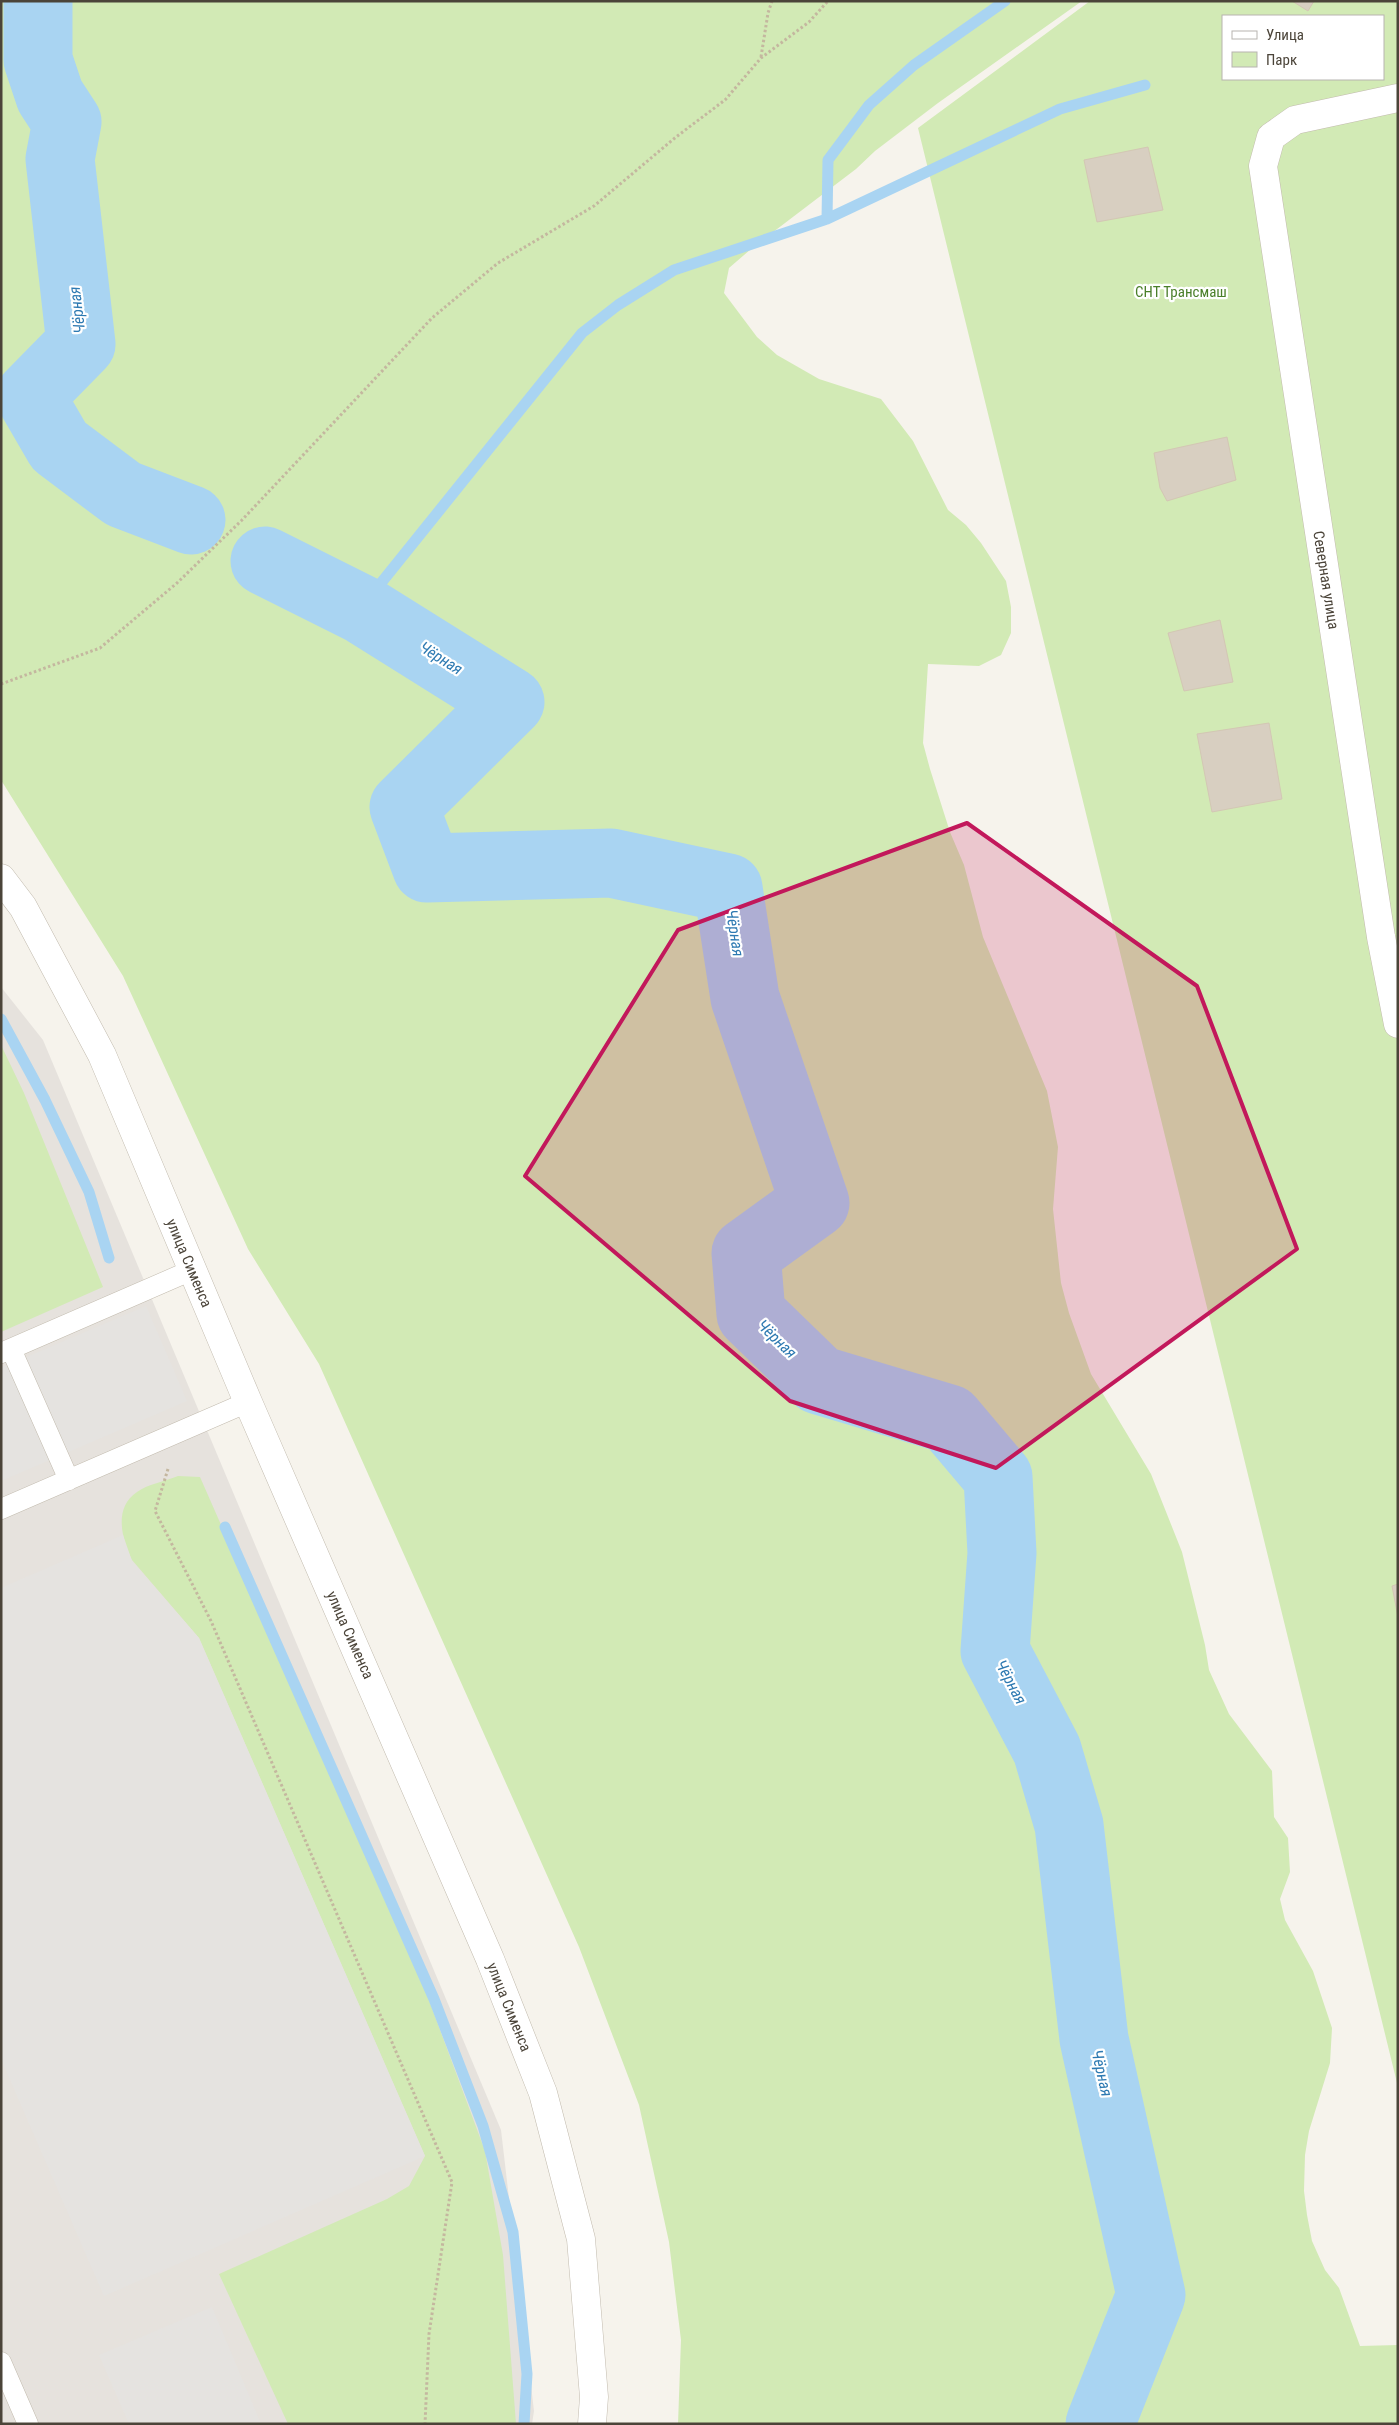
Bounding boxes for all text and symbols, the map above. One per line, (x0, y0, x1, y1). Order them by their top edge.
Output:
legend (1222, 15, 1384, 80)
text: Улица (1266, 26, 1304, 44)
text: Парк (1266, 51, 1297, 69)
park label: СНТ Трансмаш (1135, 283, 1227, 301)
water label: Чёрная (65, 285, 89, 335)
street label: Северная улица (1309, 530, 1343, 630)
water label: Чёрная (416, 637, 466, 679)
water label: Чёрная (722, 908, 748, 958)
street label: улица Сименса (162, 1216, 216, 1310)
water label: Чёрная (753, 1316, 801, 1363)
street label: улица Сименса (323, 1588, 377, 1682)
water label: Чёрная (992, 1657, 1031, 1708)
street label: улица Сименса (483, 1960, 535, 2054)
water label: Чёрная (1087, 2048, 1117, 2099)

